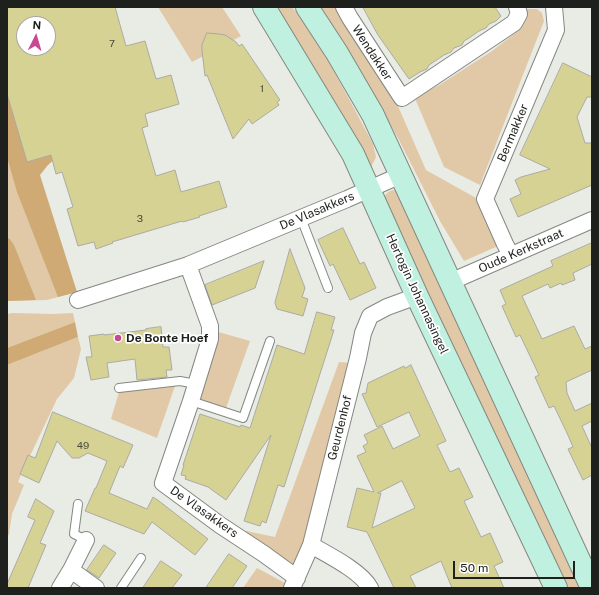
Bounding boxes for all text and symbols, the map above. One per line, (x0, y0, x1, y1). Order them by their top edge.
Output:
north arrow (16, 16, 56, 56)
text: N (32, 19, 42, 31)
street label: Wendakker (349, 23, 395, 83)
house number: 7 (109, 38, 115, 50)
house number: 1 (260, 83, 264, 95)
street label: Bermakker (494, 102, 532, 164)
street label: De Vlasakkers (278, 189, 356, 233)
house number: 3 (137, 213, 143, 225)
street label: Oude Kerkstraat (476, 226, 566, 276)
street label: Hertogin Johannasingel (383, 232, 451, 356)
place label: De Bonte Hoef (126, 331, 208, 345)
marker: De Bonte Hoef (113, 333, 123, 343)
street label: Geurdenhof (325, 394, 355, 462)
house number: 49 (77, 440, 89, 452)
street label: De Vlasakkers (167, 483, 241, 541)
scale bar (455, 553, 577, 579)
text: 50 m (460, 561, 488, 575)

